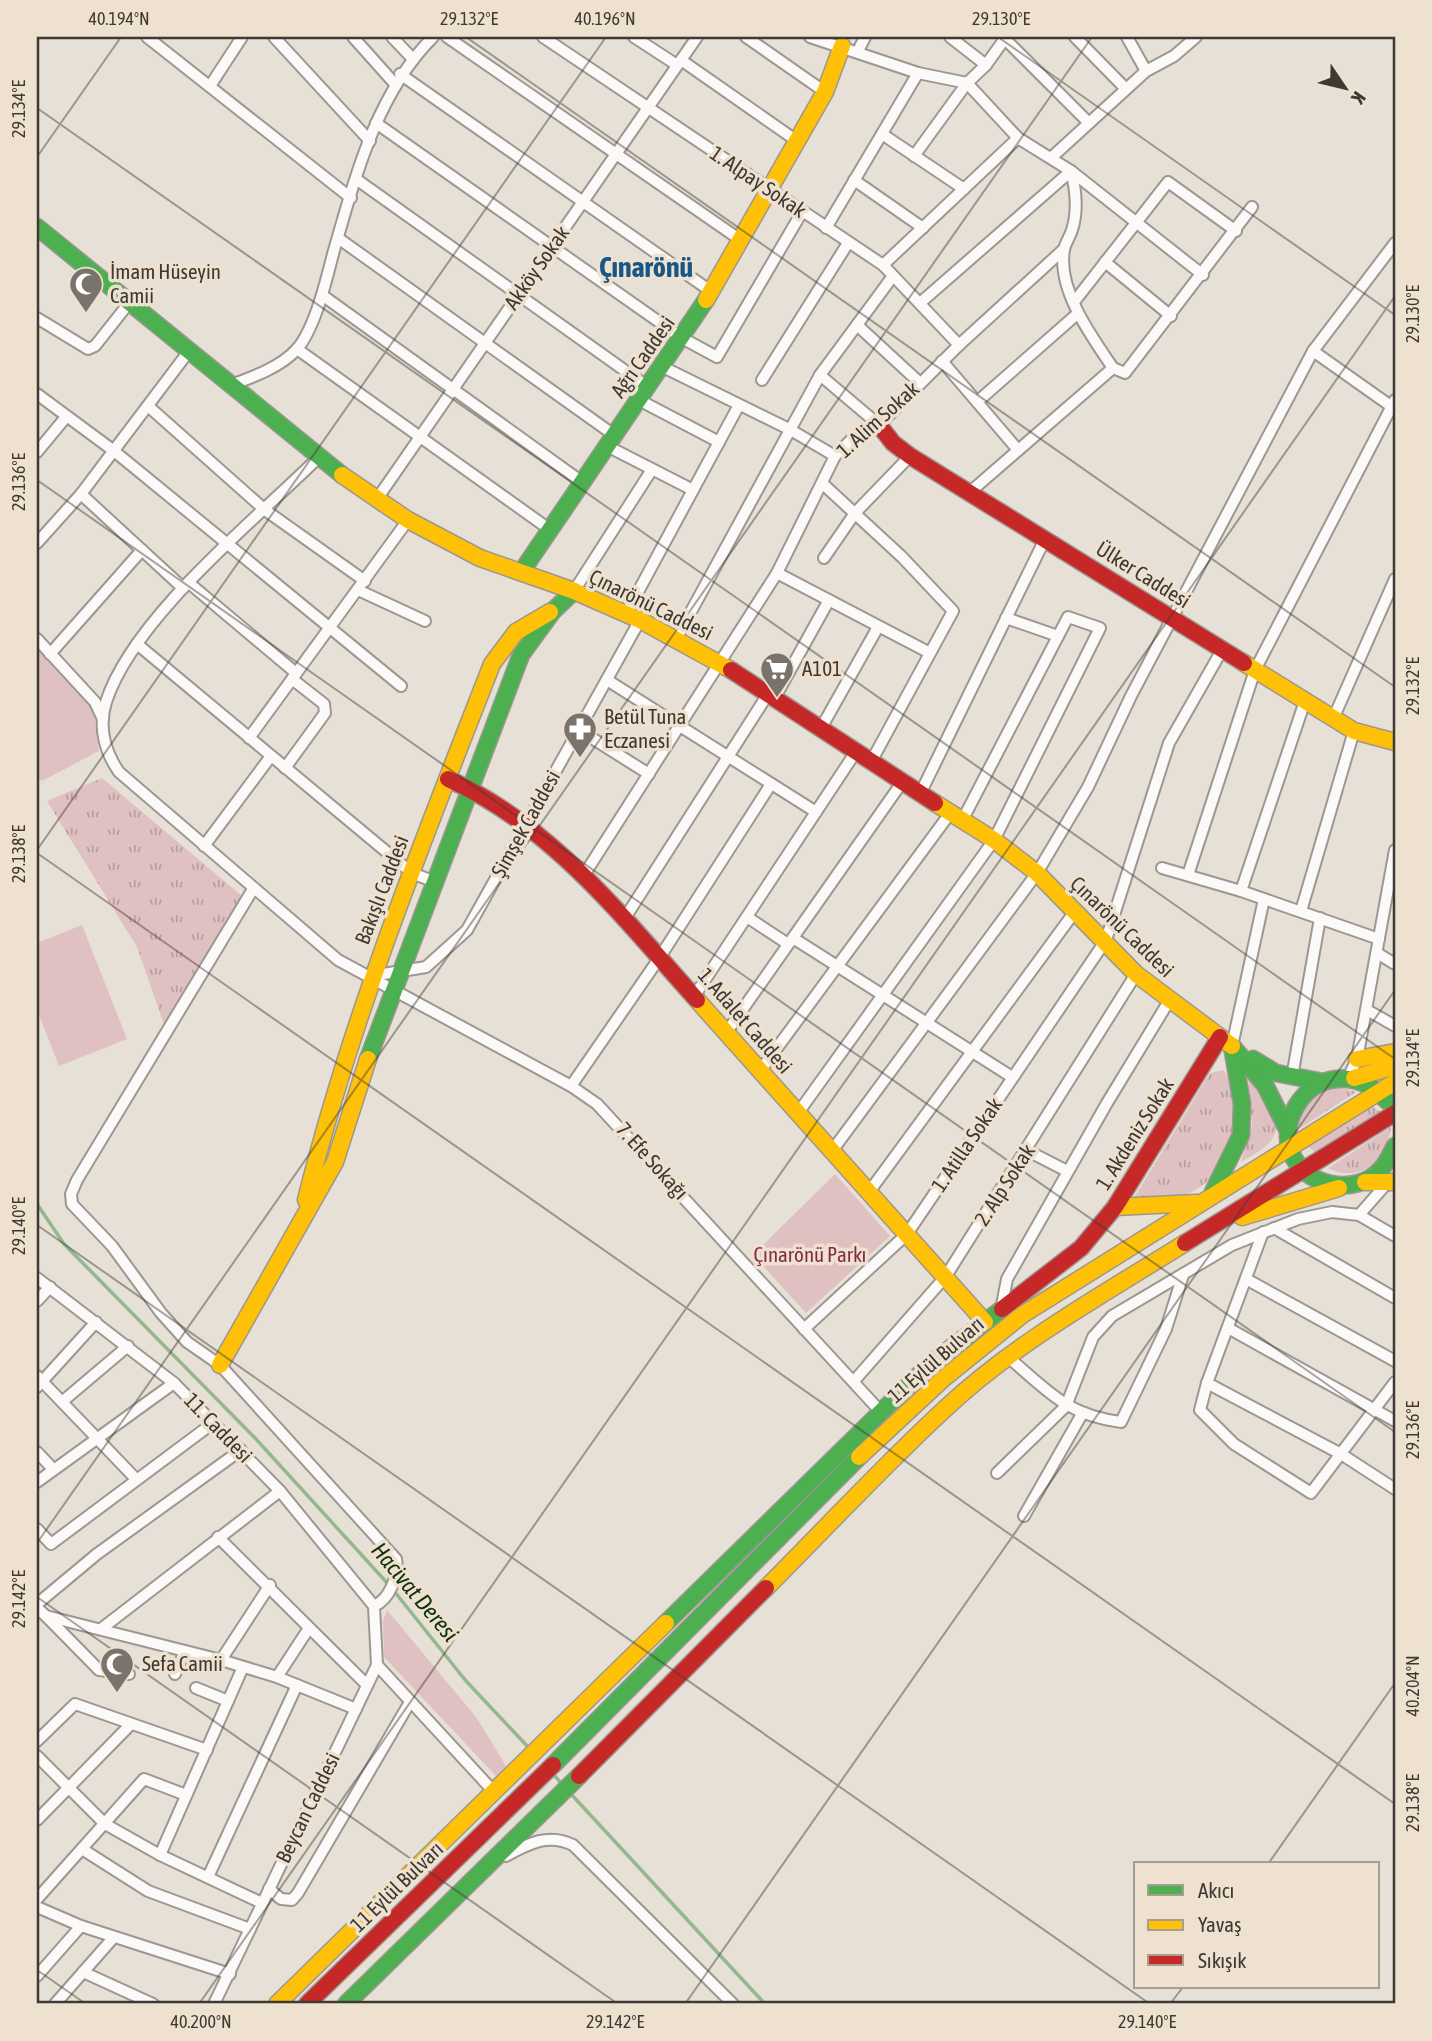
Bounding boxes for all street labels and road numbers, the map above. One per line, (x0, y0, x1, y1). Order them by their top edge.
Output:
street label: 1. Alpay Sokak (706, 140, 811, 222)
street label: Akköy Sokak (499, 221, 574, 314)
street label: Ağrı Caddesi (605, 311, 679, 402)
street label: 1. Alim Sokak (831, 376, 923, 462)
street label: Ülker Caddesi (1092, 536, 1195, 612)
street label: Çınarönü Caddesi (586, 564, 717, 644)
street label: Şimşek Caddesi (486, 766, 564, 881)
street label: Bakışlı Caddesi (349, 832, 413, 948)
street label: Çınarönü Caddesi (1066, 871, 1179, 982)
street label: 1. Adalet Caddesi (694, 963, 798, 1078)
street label: 1. Akdeniz Sokak (1090, 1073, 1178, 1194)
street label: 1. Atilla Sokak (926, 1093, 1006, 1196)
street label: 7. Efe Sokağı (612, 1117, 694, 1204)
street label: 2. Alp Sokak (969, 1139, 1039, 1230)
street label: 11 Eylül Bulvarı (883, 1311, 988, 1407)
street label: 11. Caddesi (180, 1388, 258, 1467)
street label: Beycan Caddesi (270, 1749, 344, 1866)
street label: 11 Eylül Bulvarı (345, 1836, 447, 1936)

